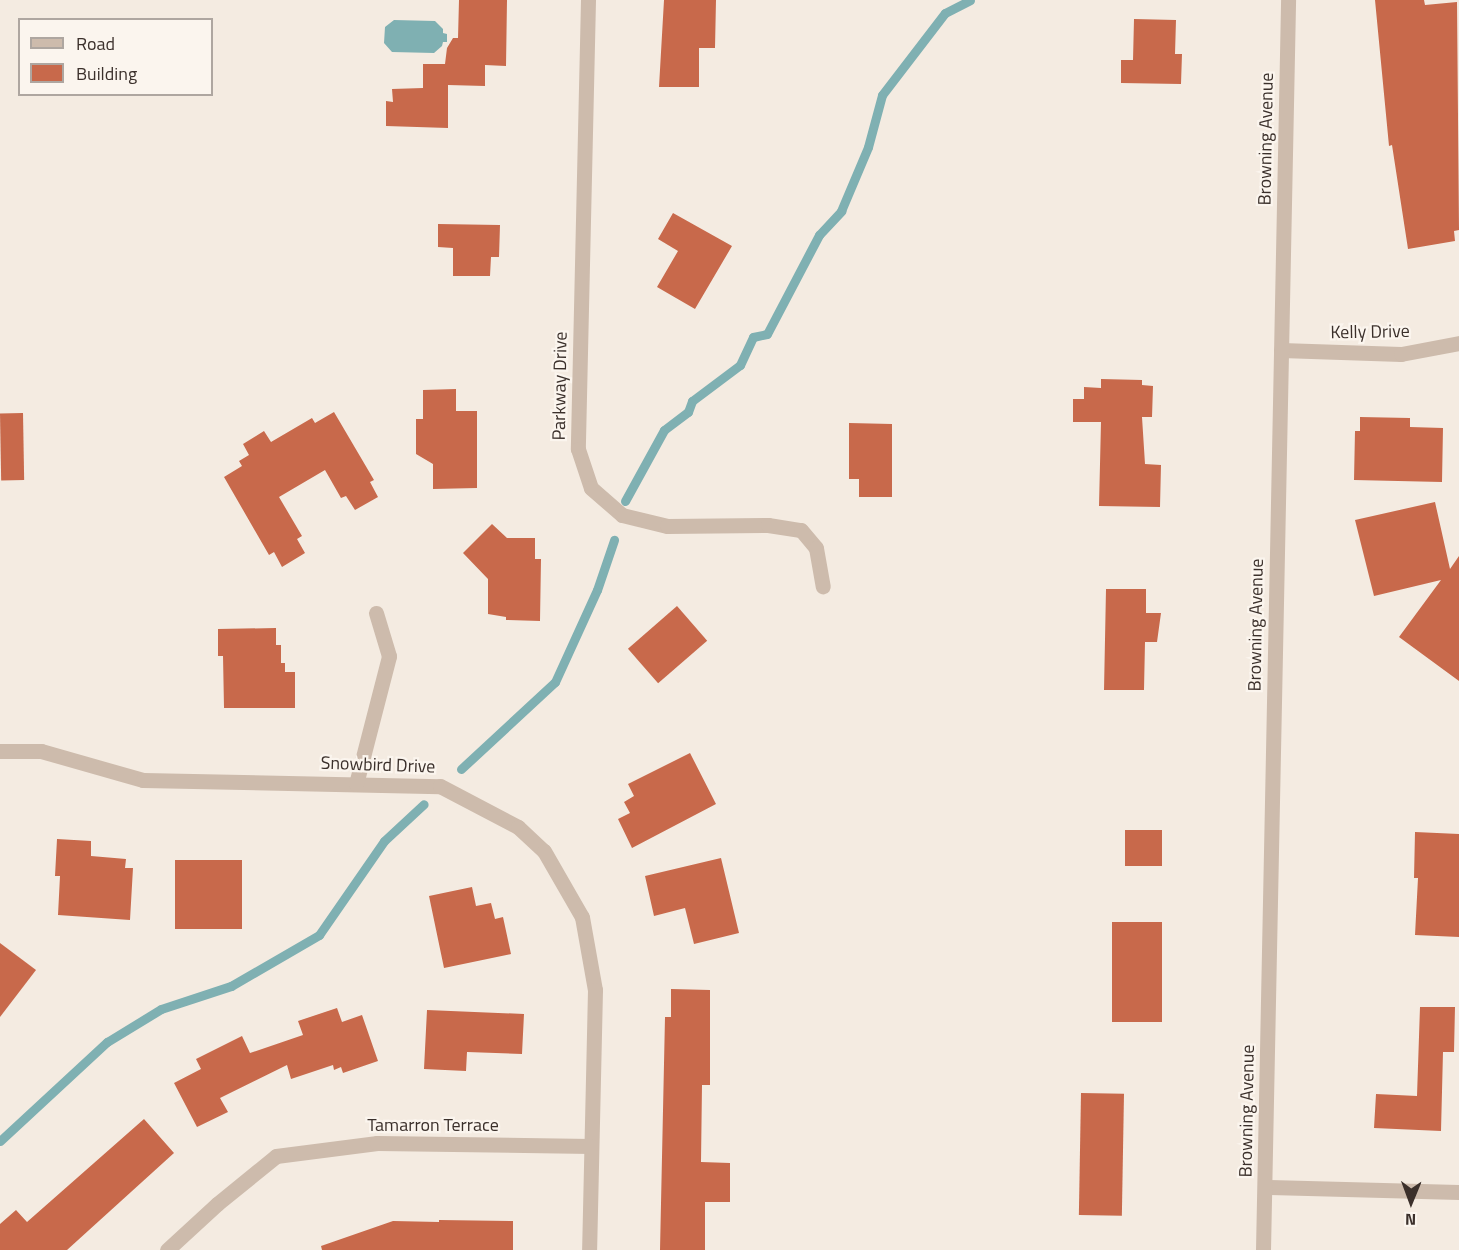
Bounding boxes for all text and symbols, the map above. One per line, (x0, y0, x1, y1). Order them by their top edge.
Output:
legend (18, 18, 213, 96)
text: Road (76, 30, 115, 57)
text: Building (76, 60, 137, 87)
street label: Browning Avenue (1254, 72, 1278, 206)
street label: Kelly Drive (1330, 321, 1410, 343)
street label: Parkway Drive (548, 331, 572, 441)
street label: Browning Avenue (1244, 558, 1268, 692)
street label: Snowbird Drive (320, 752, 436, 778)
street label: Browning Avenue (1235, 1044, 1259, 1178)
street label: Tamarron Terrace (367, 1114, 499, 1136)
north arrow (1381, 1172, 1441, 1232)
text: N (1405, 1208, 1416, 1232)

